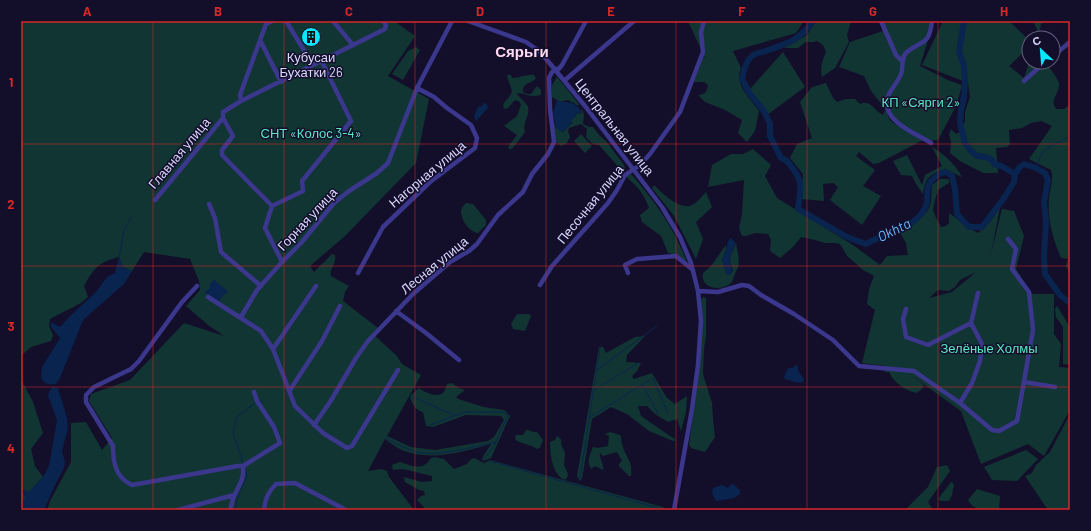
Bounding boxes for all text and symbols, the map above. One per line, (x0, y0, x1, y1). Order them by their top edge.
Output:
text: A (83, 3, 92, 19)
text: B (214, 3, 222, 19)
text: C (345, 3, 353, 19)
text: D (476, 3, 484, 19)
text: E (607, 3, 615, 19)
text: F (738, 3, 746, 19)
text: G (869, 3, 877, 19)
text: H (1000, 3, 1008, 19)
building icon: Кубусаи Бухатки 26 (300, 26, 322, 48)
north arrow (1021, 30, 1061, 70)
text: С (1030, 33, 1043, 48)
district label: Сярьги (495, 42, 549, 60)
place label: Кубусаи Бухатки 26 (279, 49, 343, 80)
text: 1 (9, 74, 13, 90)
street label: Центральная улица (572, 75, 658, 179)
park label: КП «Сярги 2» (882, 94, 960, 110)
street label: Главная улица (145, 114, 214, 192)
park label: СНТ «Колос 3-4» (261, 125, 361, 141)
street label: Нагорная улица (385, 137, 469, 211)
street label: Песочная улица (553, 161, 627, 247)
street label: Горная улица (274, 184, 341, 254)
text: 2 (7, 196, 15, 212)
water label: Okhta (874, 214, 913, 245)
street label: Лесная улица (397, 232, 472, 297)
text: 3 (7, 318, 15, 334)
park label: Зелёные Холмы (940, 340, 1038, 356)
text: 4 (7, 440, 15, 456)

